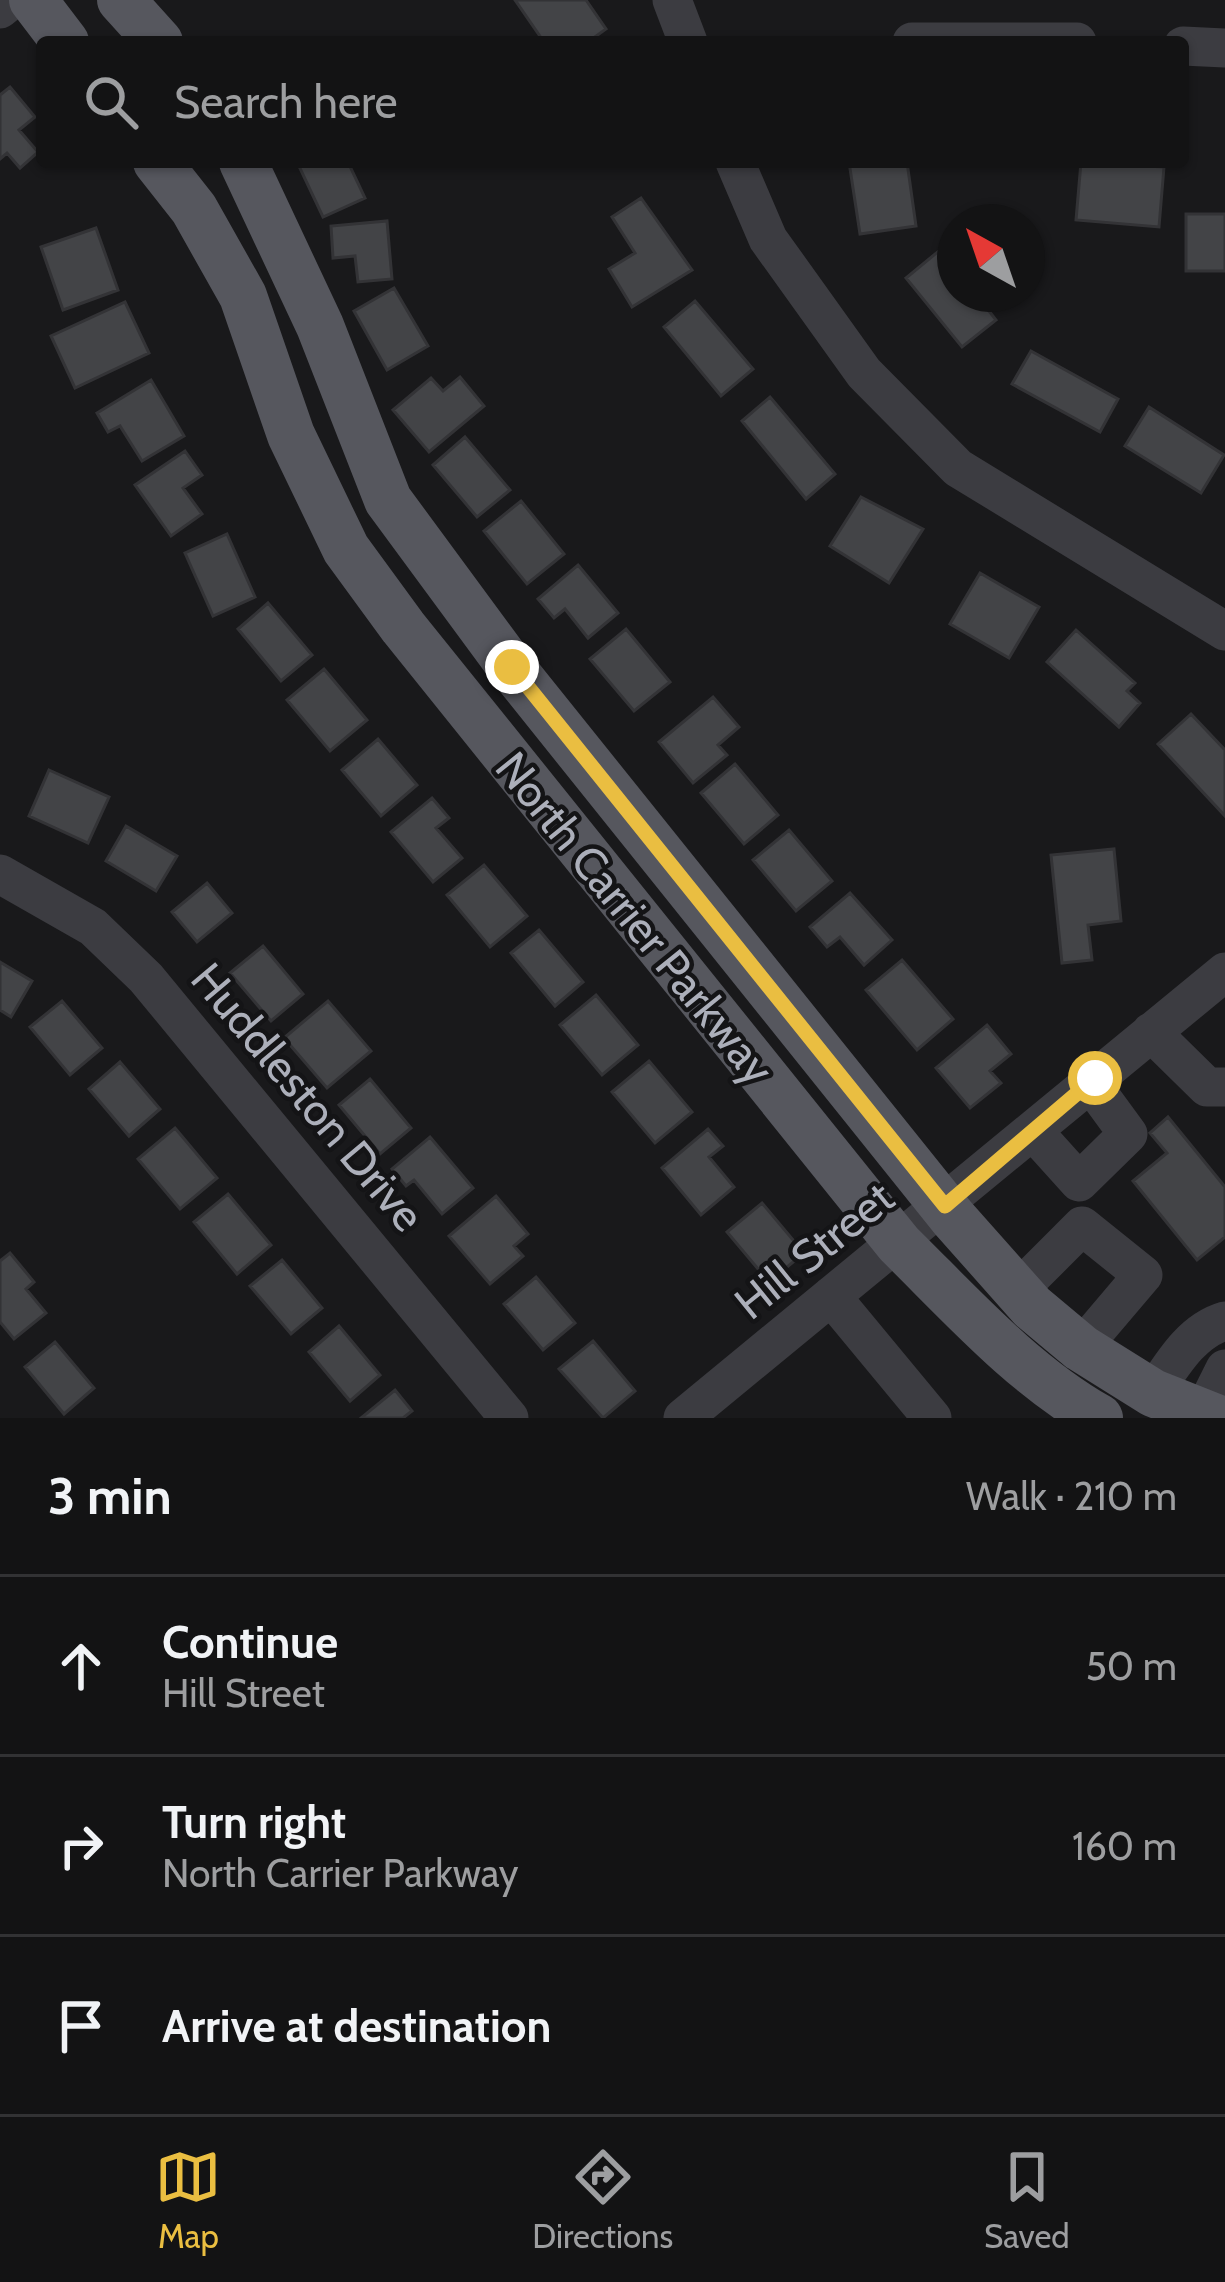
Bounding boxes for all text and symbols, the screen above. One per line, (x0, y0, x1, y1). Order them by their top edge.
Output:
search box (36, 36, 1189, 168)
icon: search (78, 69, 144, 135)
text: Search here (174, 75, 398, 129)
north arrow (937, 204, 1045, 312)
route end (485, 640, 539, 694)
street label: North Carrier Parkway (485, 741, 786, 1095)
street label: Huddleston Drive (180, 952, 436, 1242)
route start (1068, 1051, 1122, 1105)
street label: Hill Street (724, 1170, 904, 1330)
text: 3 min (48, 1465, 172, 1527)
text: Walk · 210 m (966, 1472, 1177, 1520)
text: Continue (162, 1615, 338, 1669)
icon: ahead (48, 1633, 114, 1699)
text: 50 m (1086, 1642, 1177, 1690)
text: Hill Street (162, 1669, 325, 1717)
text: Turn right (162, 1795, 346, 1849)
icon: right (48, 1813, 114, 1879)
text: 160 m (1072, 1822, 1177, 1870)
text: North Carrier Parkway (162, 1849, 519, 1897)
icon: arrive (48, 1993, 114, 2059)
text: Arrive at destination (162, 1999, 551, 2053)
tab: Map (155, 2144, 221, 2256)
tab: Directions (532, 2144, 673, 2256)
tab: Saved (984, 2144, 1070, 2256)

